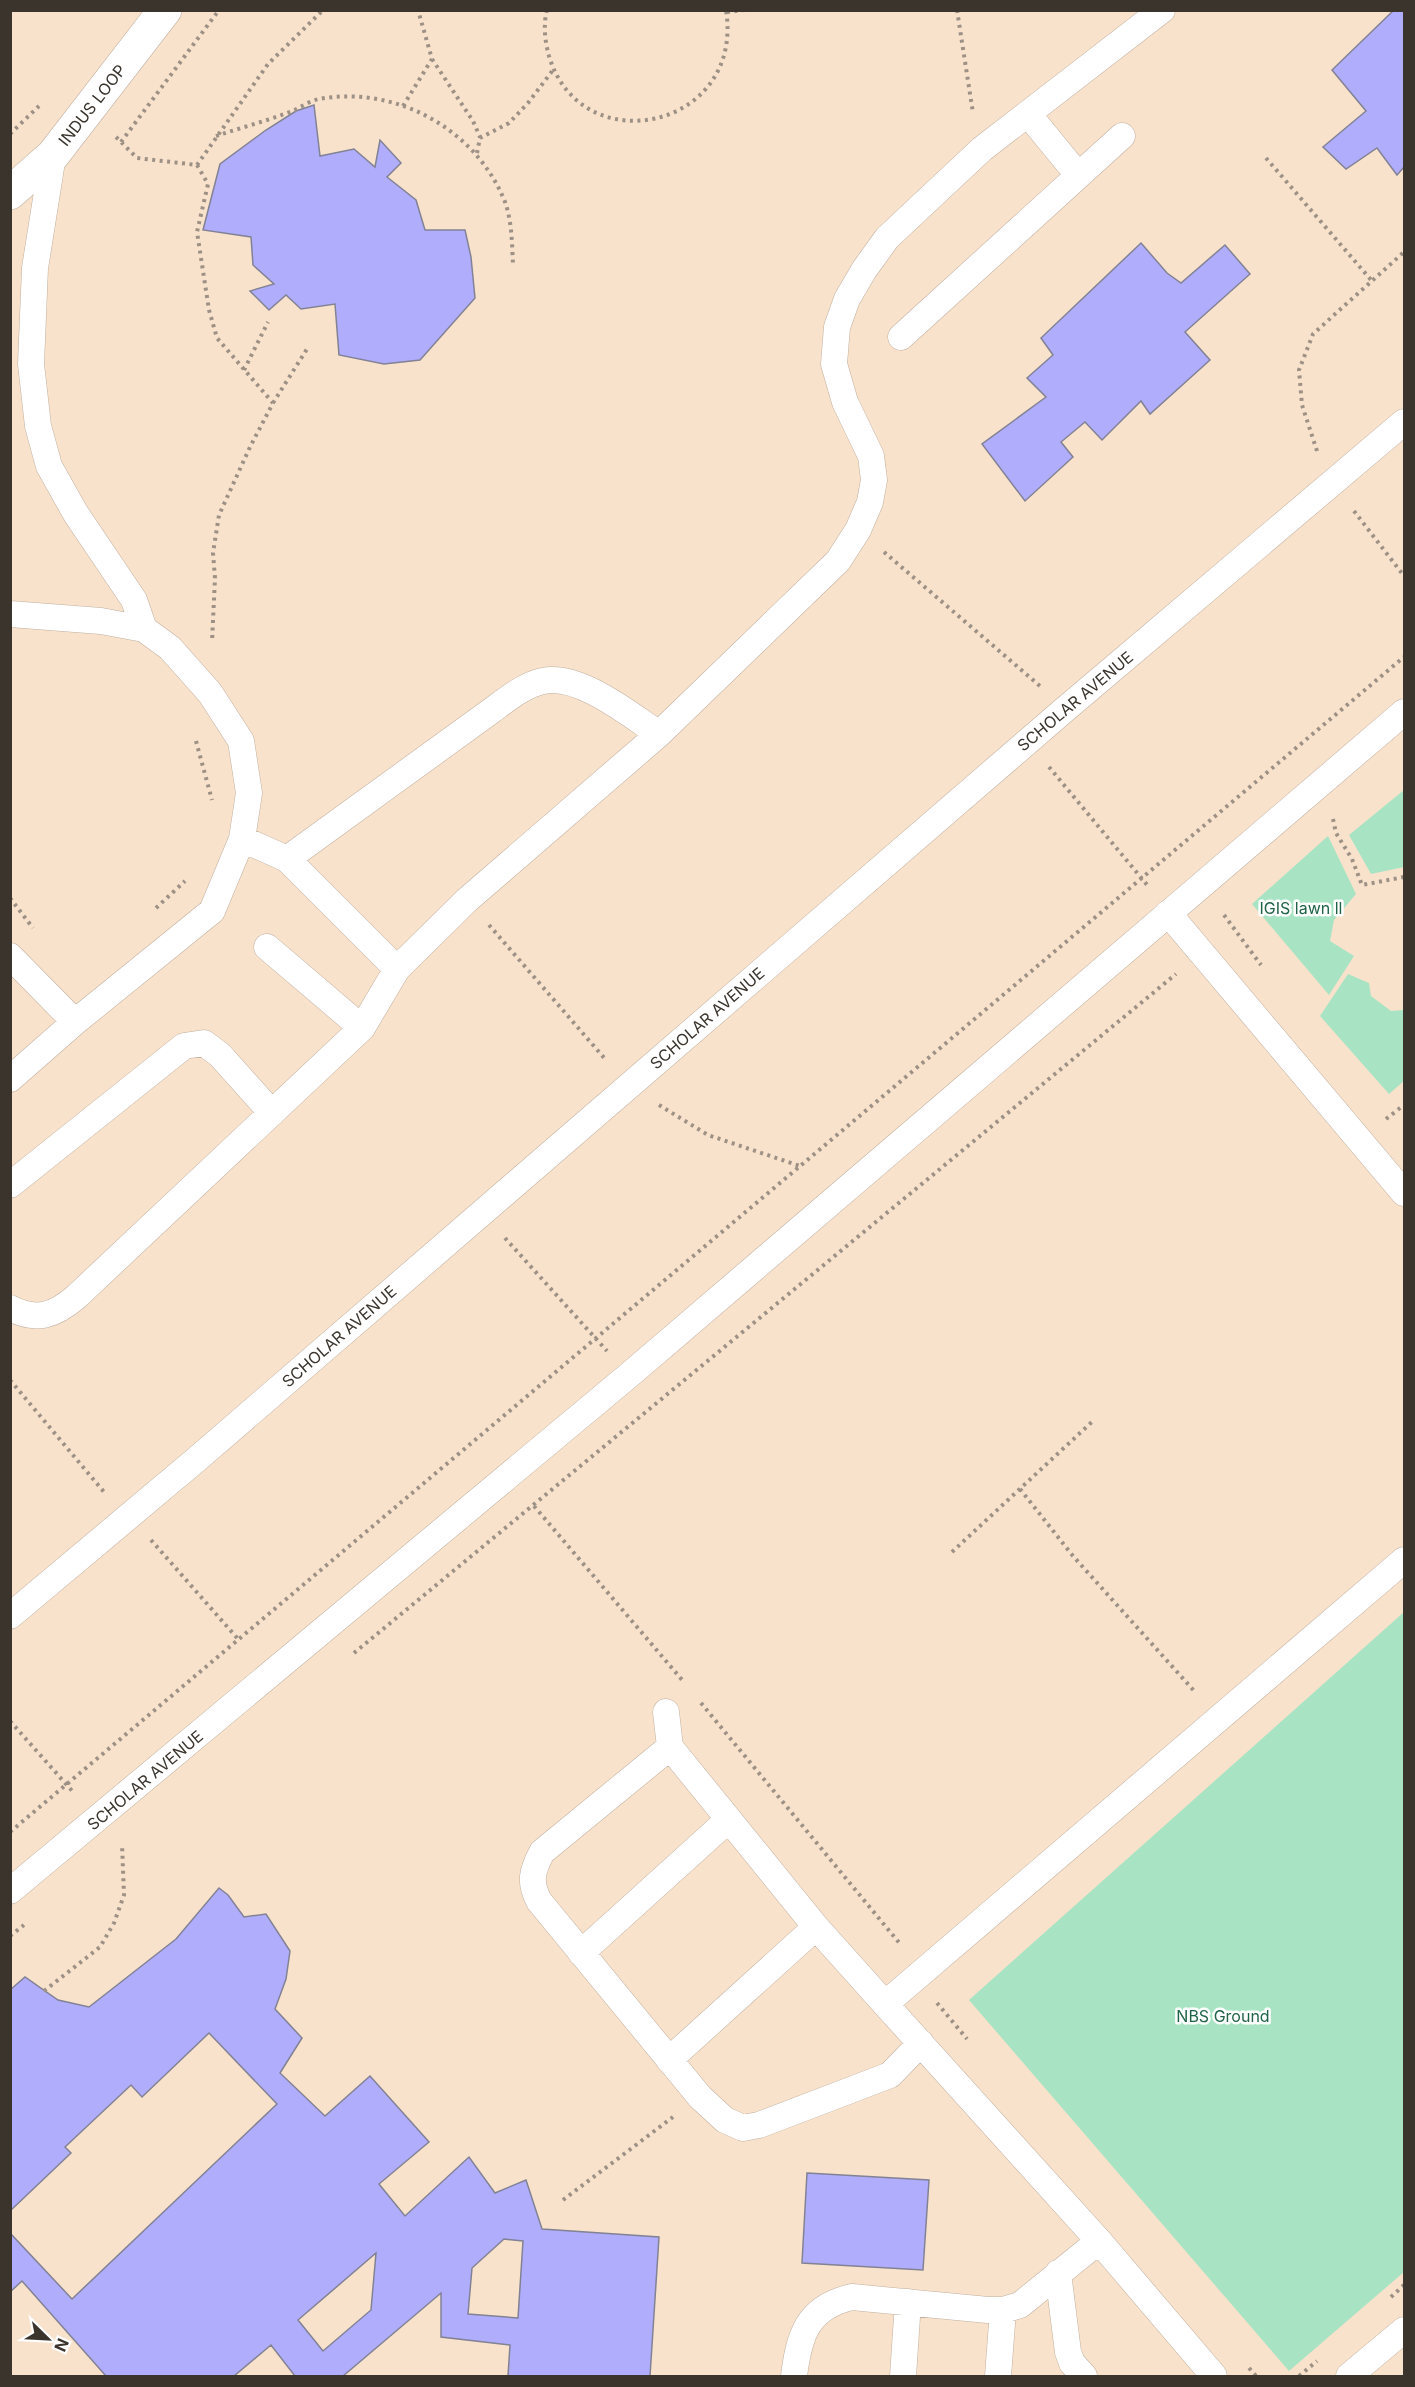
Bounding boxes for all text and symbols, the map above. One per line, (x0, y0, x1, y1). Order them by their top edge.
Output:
street label: INDUS LOOP (54, 60, 130, 150)
street label: SCHOLAR AVENUE (1013, 647, 1137, 755)
park label: IGIS lawn ll (1260, 898, 1342, 918)
street label: SCHOLAR AVENUE (646, 963, 768, 1073)
street label: SCHOLAR AVENUE (278, 1281, 400, 1391)
street label: SCHOLAR AVENUE (83, 1726, 207, 1834)
park label: NBS Ground (1176, 2006, 1270, 2026)
north arrow (18, 2309, 78, 2369)
text: N (50, 2335, 73, 2355)

